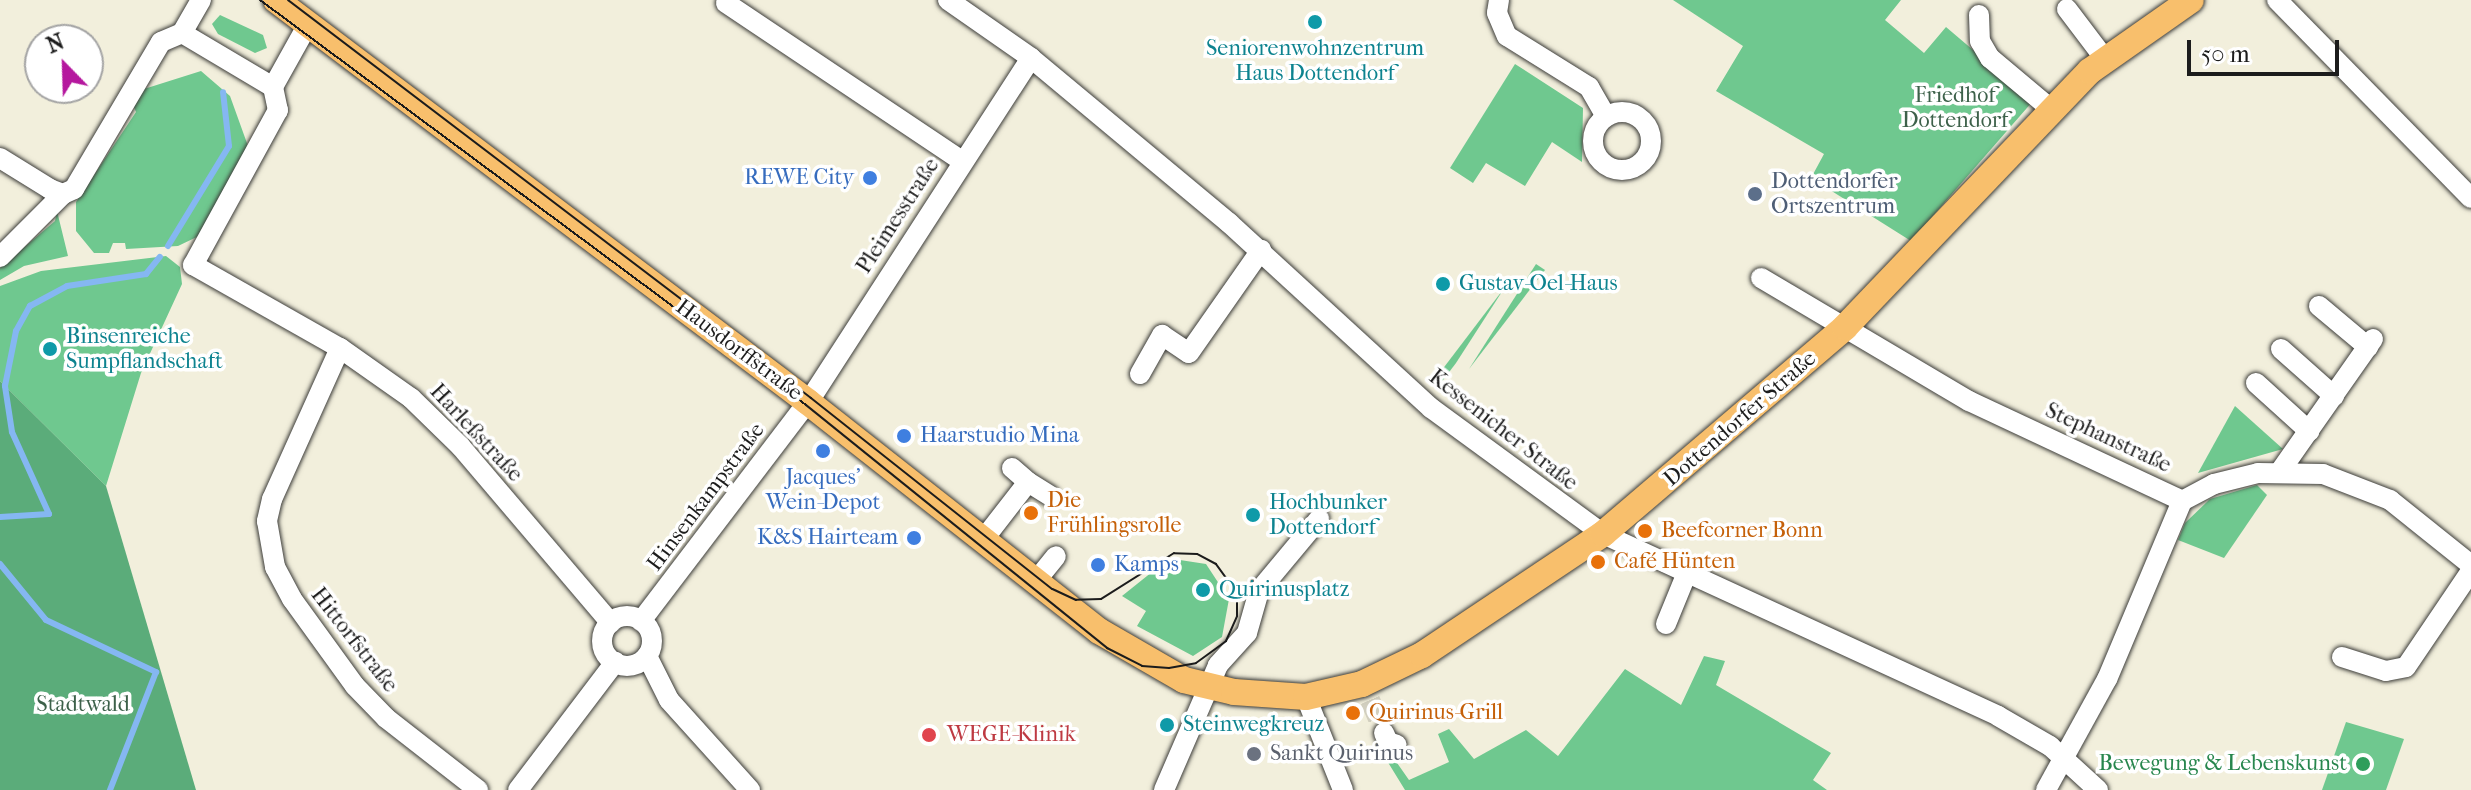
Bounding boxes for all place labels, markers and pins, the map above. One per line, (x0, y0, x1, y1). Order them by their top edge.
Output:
marker: Seniorenwohnzentrum Haus Dottendorf (1306, 13, 1324, 31)
place label: Seniorenwohnzentrum Haus Dottendorf (1206, 35, 1424, 86)
place label: REWE City (744, 165, 854, 191)
place label: Dottendorfer Ortszentrum (1771, 168, 1898, 220)
marker: REWE City (861, 169, 879, 187)
marker: Dottendorfer Ortszentrum (1746, 185, 1764, 203)
place label: Gustav-Oel-Haus (1459, 271, 1618, 297)
marker: Gustav-Oel-Haus (1434, 275, 1452, 293)
place label: Binsenreiche Sumpflandschaft (66, 323, 223, 374)
marker: Binsenreiche Sumpflandschaft (41, 340, 59, 358)
place label: Haarstudio Mina (920, 423, 1079, 449)
marker: Haarstudio Mina (895, 427, 913, 445)
marker: Jacques' Wein-Depot (814, 442, 832, 460)
place label: Jacques' Wein-Depot (766, 464, 880, 516)
place label: Die Frühlingsrolle (1047, 487, 1181, 538)
place label: Hochbunker Dottendorf (1269, 489, 1387, 540)
marker: Die Frühlingsrolle (1022, 504, 1040, 522)
marker: Hochbunker Dottendorf (1244, 506, 1262, 524)
place label: Beefcorner Bonn (1661, 518, 1823, 544)
marker: Beefcorner Bonn (1636, 522, 1654, 540)
place label: K&S Hairteam (757, 525, 898, 551)
marker: K&S Hairteam (905, 529, 923, 547)
place label: Café Hünten (1614, 549, 1735, 575)
place label: Kamps (1114, 552, 1179, 578)
marker: Café Hünten (1589, 553, 1607, 571)
marker: Kamps (1089, 556, 1107, 574)
place label: Quirinusplatz (1219, 577, 1349, 603)
marker: Quirinusplatz (1194, 581, 1212, 599)
place label: Quirinus-Grill (1369, 700, 1503, 726)
marker: Quirinus-Grill (1344, 704, 1362, 722)
place label: Steinwegkreuz (1183, 712, 1324, 738)
marker: Steinwegkreuz (1158, 716, 1176, 734)
place label: WEGE-Klinik (947, 722, 1076, 748)
marker: WEGE-Klinik (918, 724, 940, 746)
place label: Sankt Quirinus (1270, 741, 1413, 767)
marker: Sankt Quirinus (1245, 745, 1263, 763)
place label: Bewegung & Lebenskunst (2099, 751, 2347, 777)
marker: Bewegung & Lebenskunst (2354, 755, 2372, 773)

